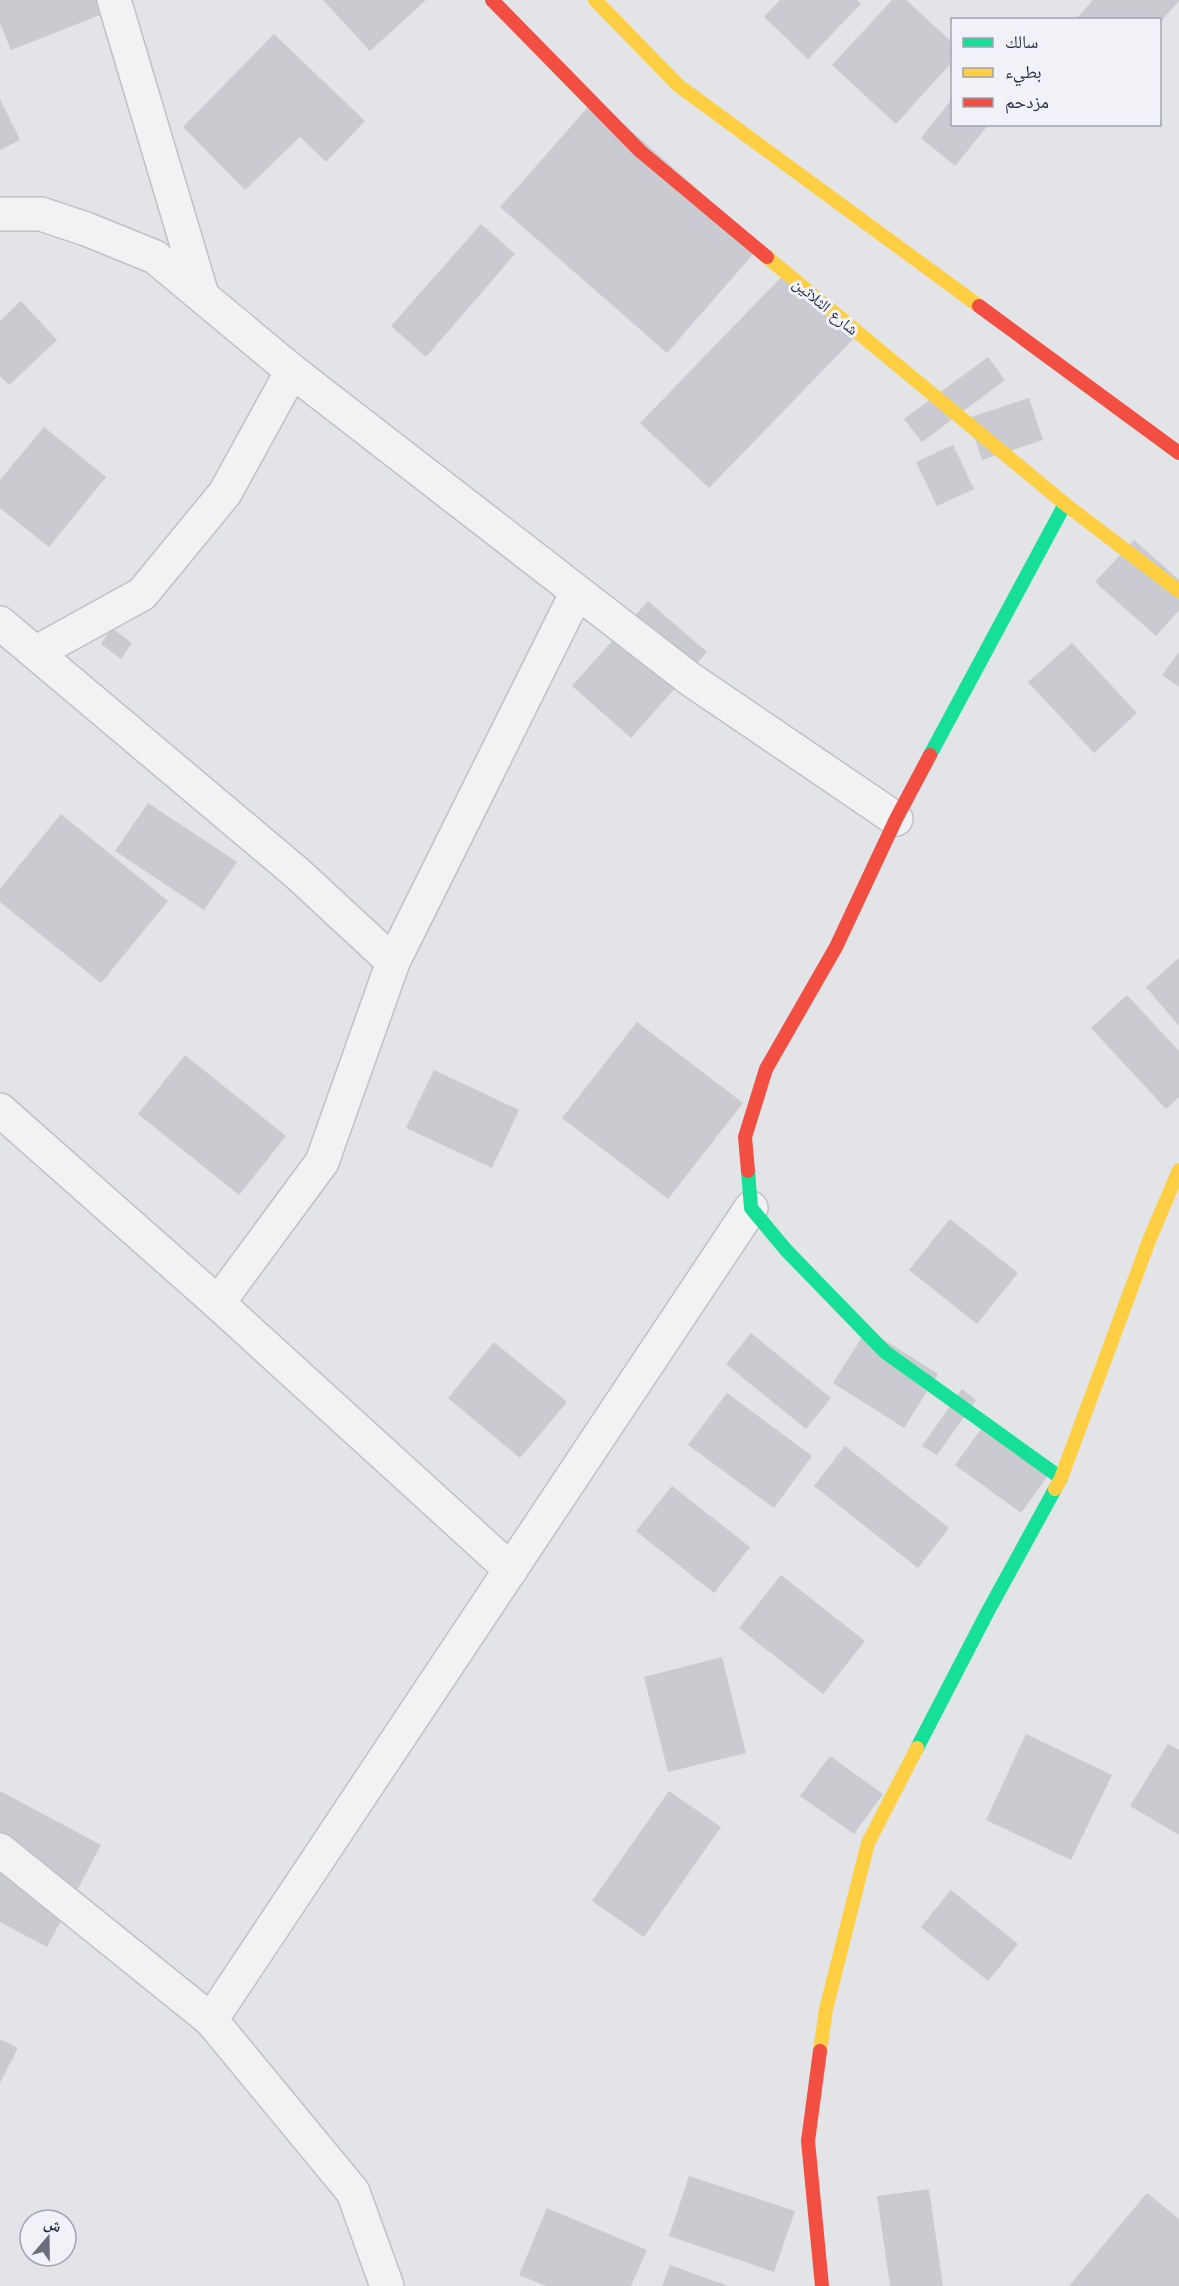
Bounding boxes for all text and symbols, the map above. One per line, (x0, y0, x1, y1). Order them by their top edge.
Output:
legend (951, 18, 1161, 126)
text: سالك (1005, 31, 1038, 52)
text: بطيء (1005, 61, 1042, 87)
text: مزدحم (1005, 91, 1049, 114)
street label: شارع الثلاثين (789, 274, 862, 340)
north arrow (18, 2208, 78, 2268)
text: ش (42, 2213, 64, 2236)

